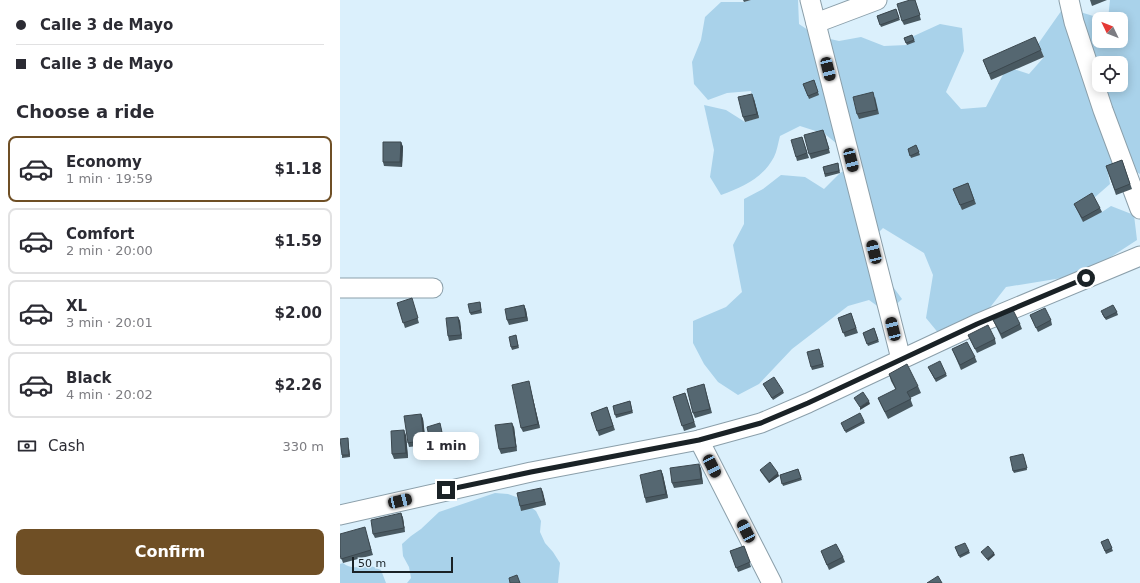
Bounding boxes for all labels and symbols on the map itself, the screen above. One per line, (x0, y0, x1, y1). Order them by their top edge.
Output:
north arrow (1092, 12, 1128, 48)
car (819, 56, 837, 82)
car (842, 147, 860, 173)
car (865, 239, 883, 265)
route start (1077, 269, 1095, 287)
car (884, 316, 902, 342)
callout: 1 min (413, 432, 479, 460)
car (701, 453, 723, 479)
route end (437, 481, 455, 499)
car (387, 492, 413, 510)
car (735, 518, 757, 544)
scale bar (352, 555, 453, 574)

